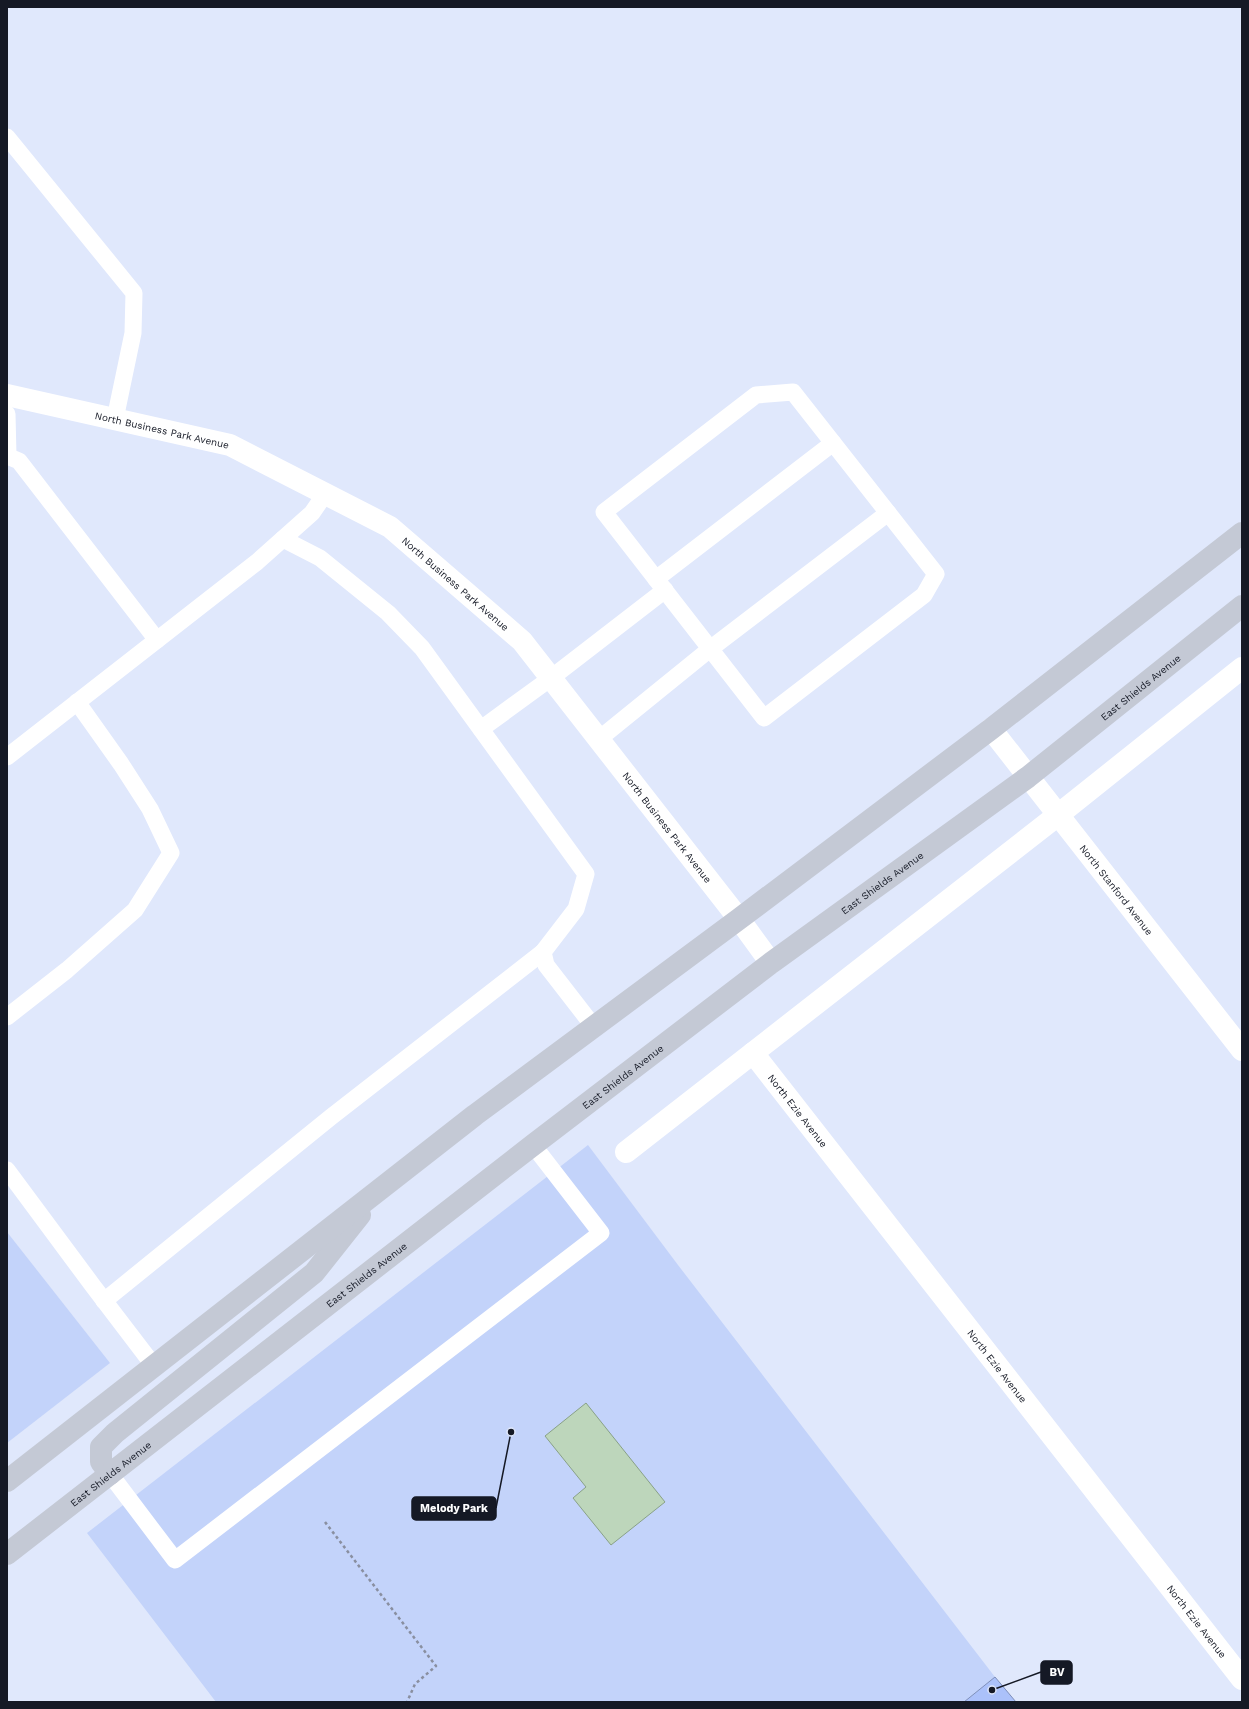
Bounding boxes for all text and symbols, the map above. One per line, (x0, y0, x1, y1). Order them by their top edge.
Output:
street label: North Business Park Avenue (94, 410, 230, 451)
street label: North Business Park Avenue (400, 535, 511, 633)
street label: East Shields Avenue (1099, 652, 1183, 723)
street label: North Business Park Avenue (620, 770, 714, 885)
street label: North Stanford Avenue (1078, 843, 1155, 938)
street label: East Shields Avenue (839, 849, 926, 917)
street label: East Shields Avenue (580, 1042, 666, 1111)
street label: North Ezie Avenue (766, 1072, 830, 1150)
street label: East Shields Avenue (324, 1240, 409, 1310)
street label: North Ezie Avenue (965, 1328, 1029, 1405)
street label: East Shields Avenue (68, 1439, 153, 1509)
callout: Melody Park (412, 1497, 496, 1520)
text: Melody Park (420, 1502, 488, 1515)
street label: North Ezie Avenue (1165, 1583, 1228, 1660)
callout: BV (1041, 1661, 1072, 1684)
text: BV (1050, 1666, 1065, 1679)

